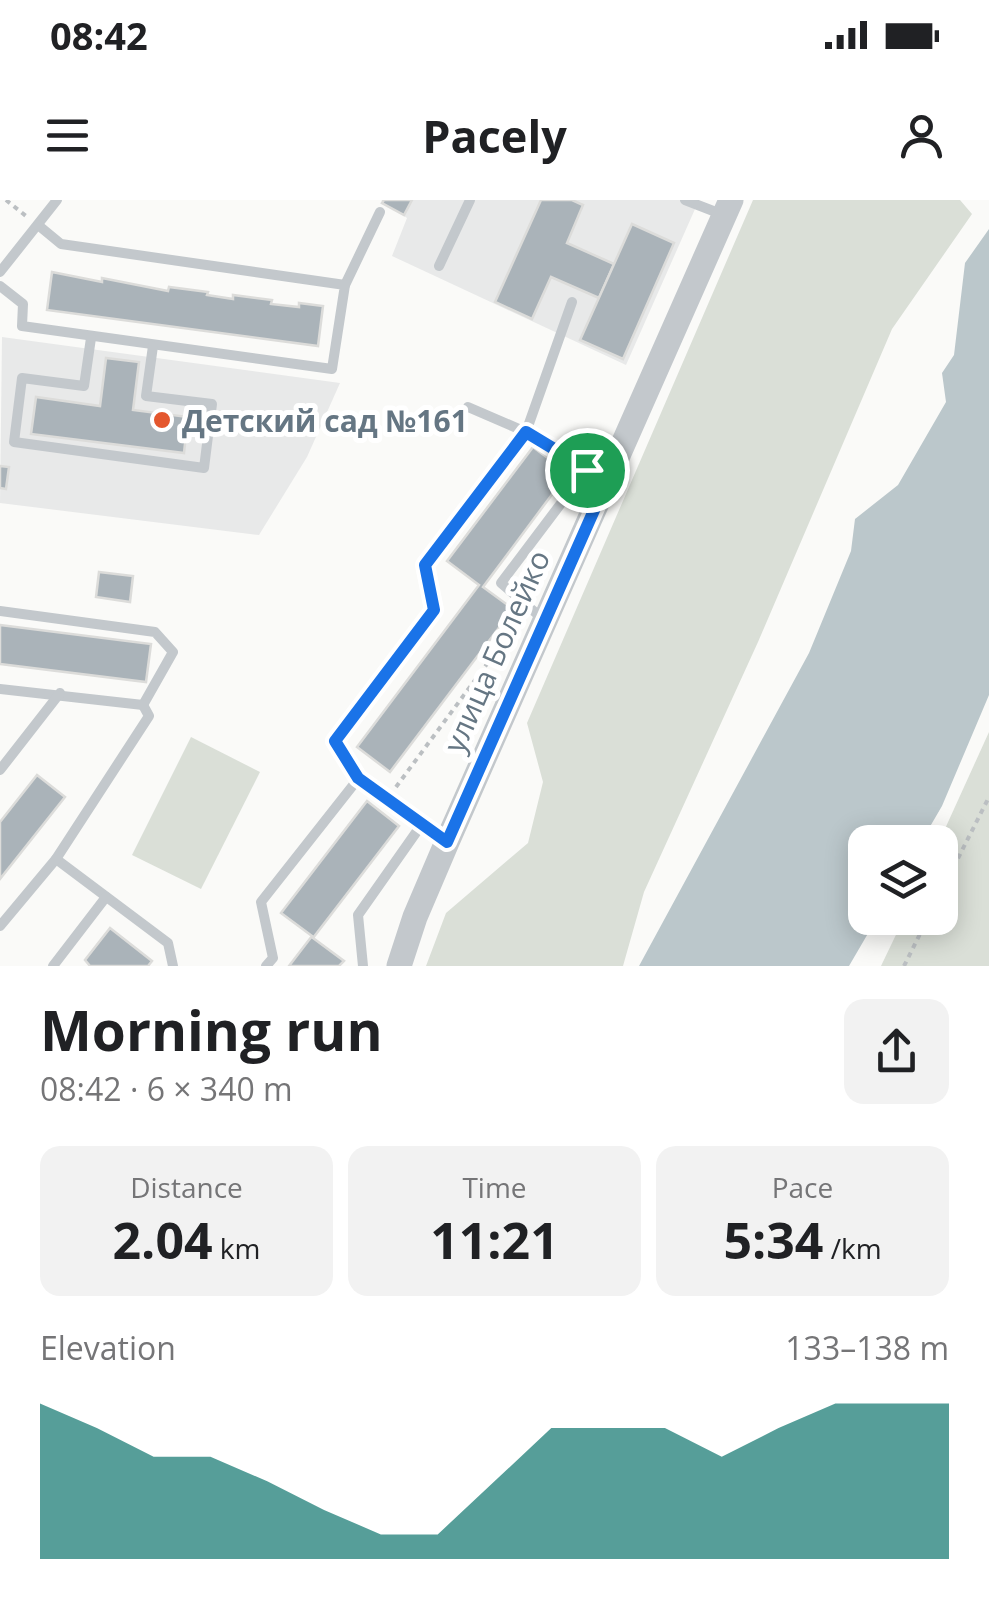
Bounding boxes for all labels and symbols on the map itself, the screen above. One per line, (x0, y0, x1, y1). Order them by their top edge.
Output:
place label: Детский сад №161 (182, 400, 468, 441)
marker: Детский сад №161 (151, 409, 173, 431)
pin (545, 428, 630, 513)
street label: улица Болейко (433, 543, 559, 759)

